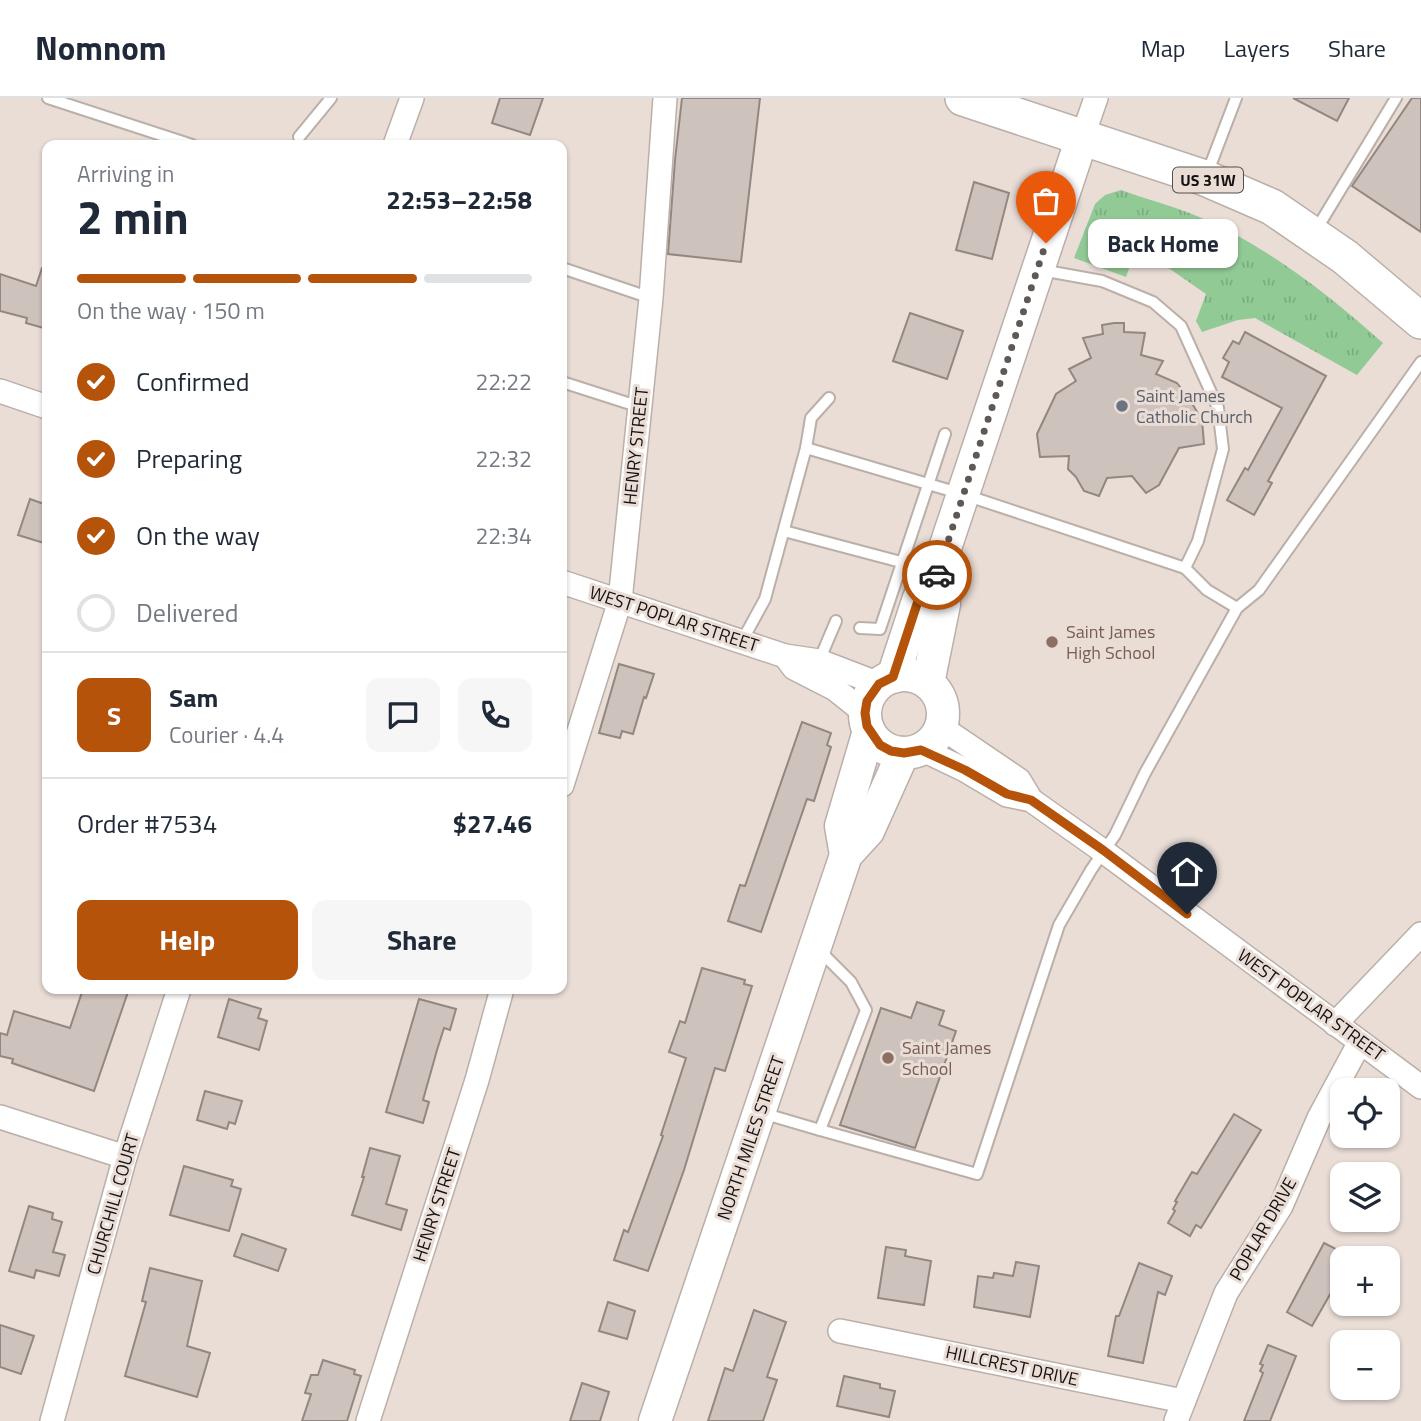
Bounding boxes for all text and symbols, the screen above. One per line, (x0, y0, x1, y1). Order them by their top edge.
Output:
text: Nomnom (35, 23, 166, 73)
text: Map (1141, 30, 1186, 66)
text: Layers (1224, 30, 1290, 66)
text: Share (1328, 30, 1386, 66)
text: Arriving in (77, 156, 174, 191)
road number: US 31W (1173, 167, 1243, 192)
pin (1016, 171, 1076, 243)
text: 22:53–22:58 (386, 180, 532, 219)
text: 2 min (77, 182, 189, 252)
icon: bag (1027, 182, 1065, 220)
callout: Back Home (1088, 218, 1238, 268)
text: Back Home (1107, 226, 1219, 261)
text: On the way · 150 m (77, 293, 265, 328)
text: Confirmed (136, 362, 250, 401)
icon: check (77, 363, 115, 401)
text: 22:22 (475, 364, 532, 399)
place label: Saint James Catholic Church (1136, 382, 1253, 430)
street label: HENRY STREET (616, 385, 655, 506)
marker: Saint James Catholic Church (1114, 398, 1130, 414)
text: Preparing (136, 439, 242, 478)
icon: check (77, 440, 115, 478)
text: 22:32 (475, 441, 532, 476)
text: On the way (136, 516, 260, 555)
icon: check (77, 517, 115, 555)
text: 22:34 (475, 518, 532, 553)
courier (902, 540, 972, 610)
icon: car (918, 556, 956, 594)
street label: WEST POPLAR STREET (586, 578, 763, 659)
text: Delivered (136, 593, 239, 632)
place label: Saint James High School (1066, 618, 1155, 666)
marker: Saint James High School (1044, 634, 1060, 650)
text: Sam (169, 678, 218, 717)
button: chat (366, 678, 440, 752)
button: phone (458, 678, 532, 752)
text: S (107, 696, 121, 735)
text: Courier · 4.4 (169, 717, 284, 752)
text: Order #7534 (77, 804, 217, 843)
text: $27.46 (453, 804, 532, 843)
pin (1157, 842, 1217, 914)
icon: home (1168, 853, 1206, 891)
button: Help (77, 900, 298, 980)
button: Share (312, 900, 532, 980)
street label: WEST POPLAR STREET (1232, 942, 1391, 1068)
place label: Saint James School (902, 1034, 991, 1082)
marker: Saint James School (880, 1050, 896, 1066)
street label: NORTH MILES STREET (710, 1052, 791, 1224)
map controls (1330, 1078, 1400, 1400)
button: locate (1330, 1078, 1400, 1148)
street label: CHURCHILL COURT (79, 1130, 146, 1278)
street label: HENRY STREET (405, 1144, 468, 1265)
button: layers (1330, 1162, 1400, 1232)
street label: POPLAR DRIVE (1222, 1172, 1303, 1285)
button: + (1330, 1246, 1400, 1316)
button: − (1330, 1330, 1400, 1400)
street label: HILLCREST DRIVE (943, 1338, 1081, 1393)

